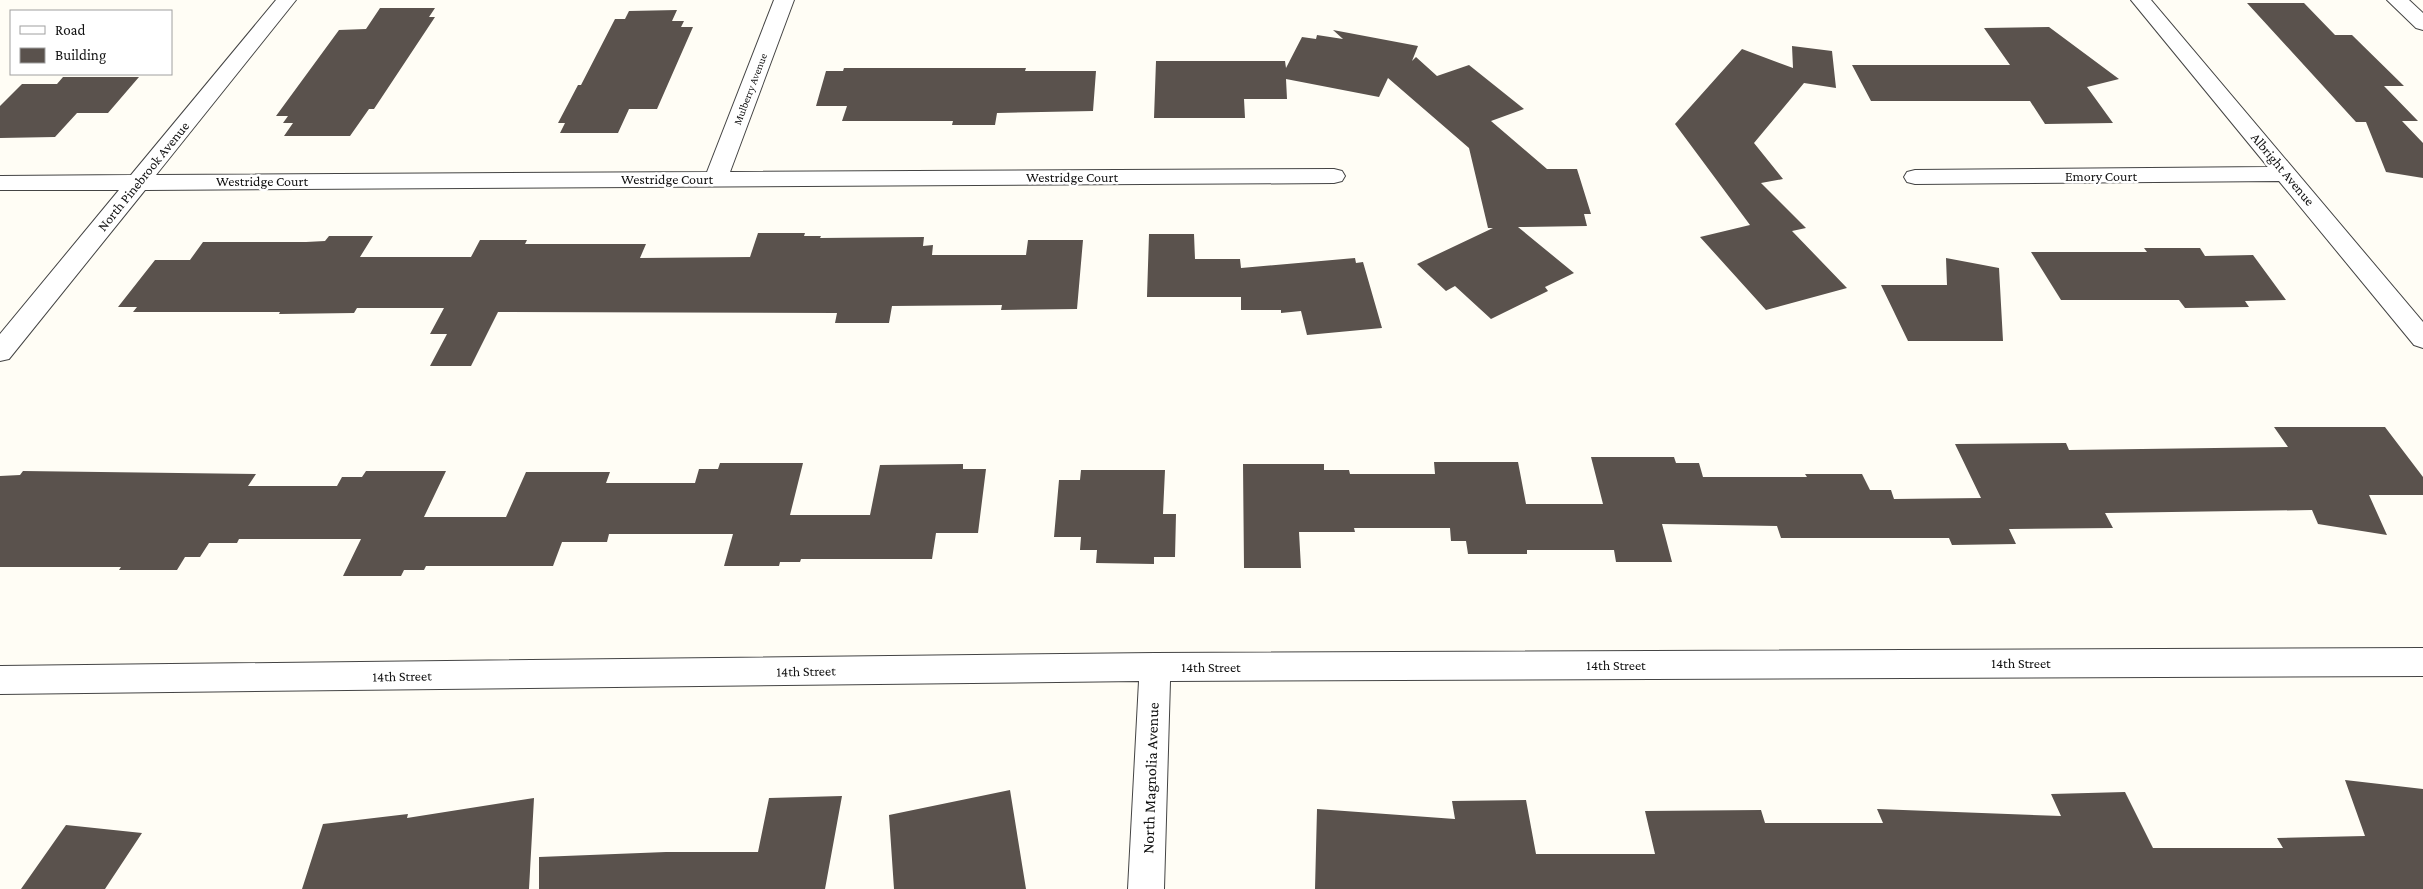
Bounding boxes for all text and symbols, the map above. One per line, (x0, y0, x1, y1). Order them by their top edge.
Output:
legend (10, 10, 172, 75)
text: Road (55, 22, 86, 38)
text: Building (55, 47, 106, 64)
street label: Mulberry Avenue (731, 51, 770, 127)
street label: North Pinebrook Avenue (94, 118, 192, 234)
street label: Albright Avenue (2248, 129, 2318, 209)
street label: Emory Court (2065, 168, 2137, 184)
street label: Westridge Court (1026, 169, 1118, 185)
street label: Westridge Court (621, 171, 713, 187)
street label: Westridge Court (216, 173, 308, 189)
street label: 14th Street (1991, 655, 2051, 671)
street label: 14th Street (1586, 657, 1646, 673)
street label: 14th Street (1181, 659, 1241, 675)
street label: 14th Street (776, 662, 836, 680)
street label: 14th Street (372, 667, 432, 685)
street label: North Magnolia Avenue (1139, 702, 1163, 854)

